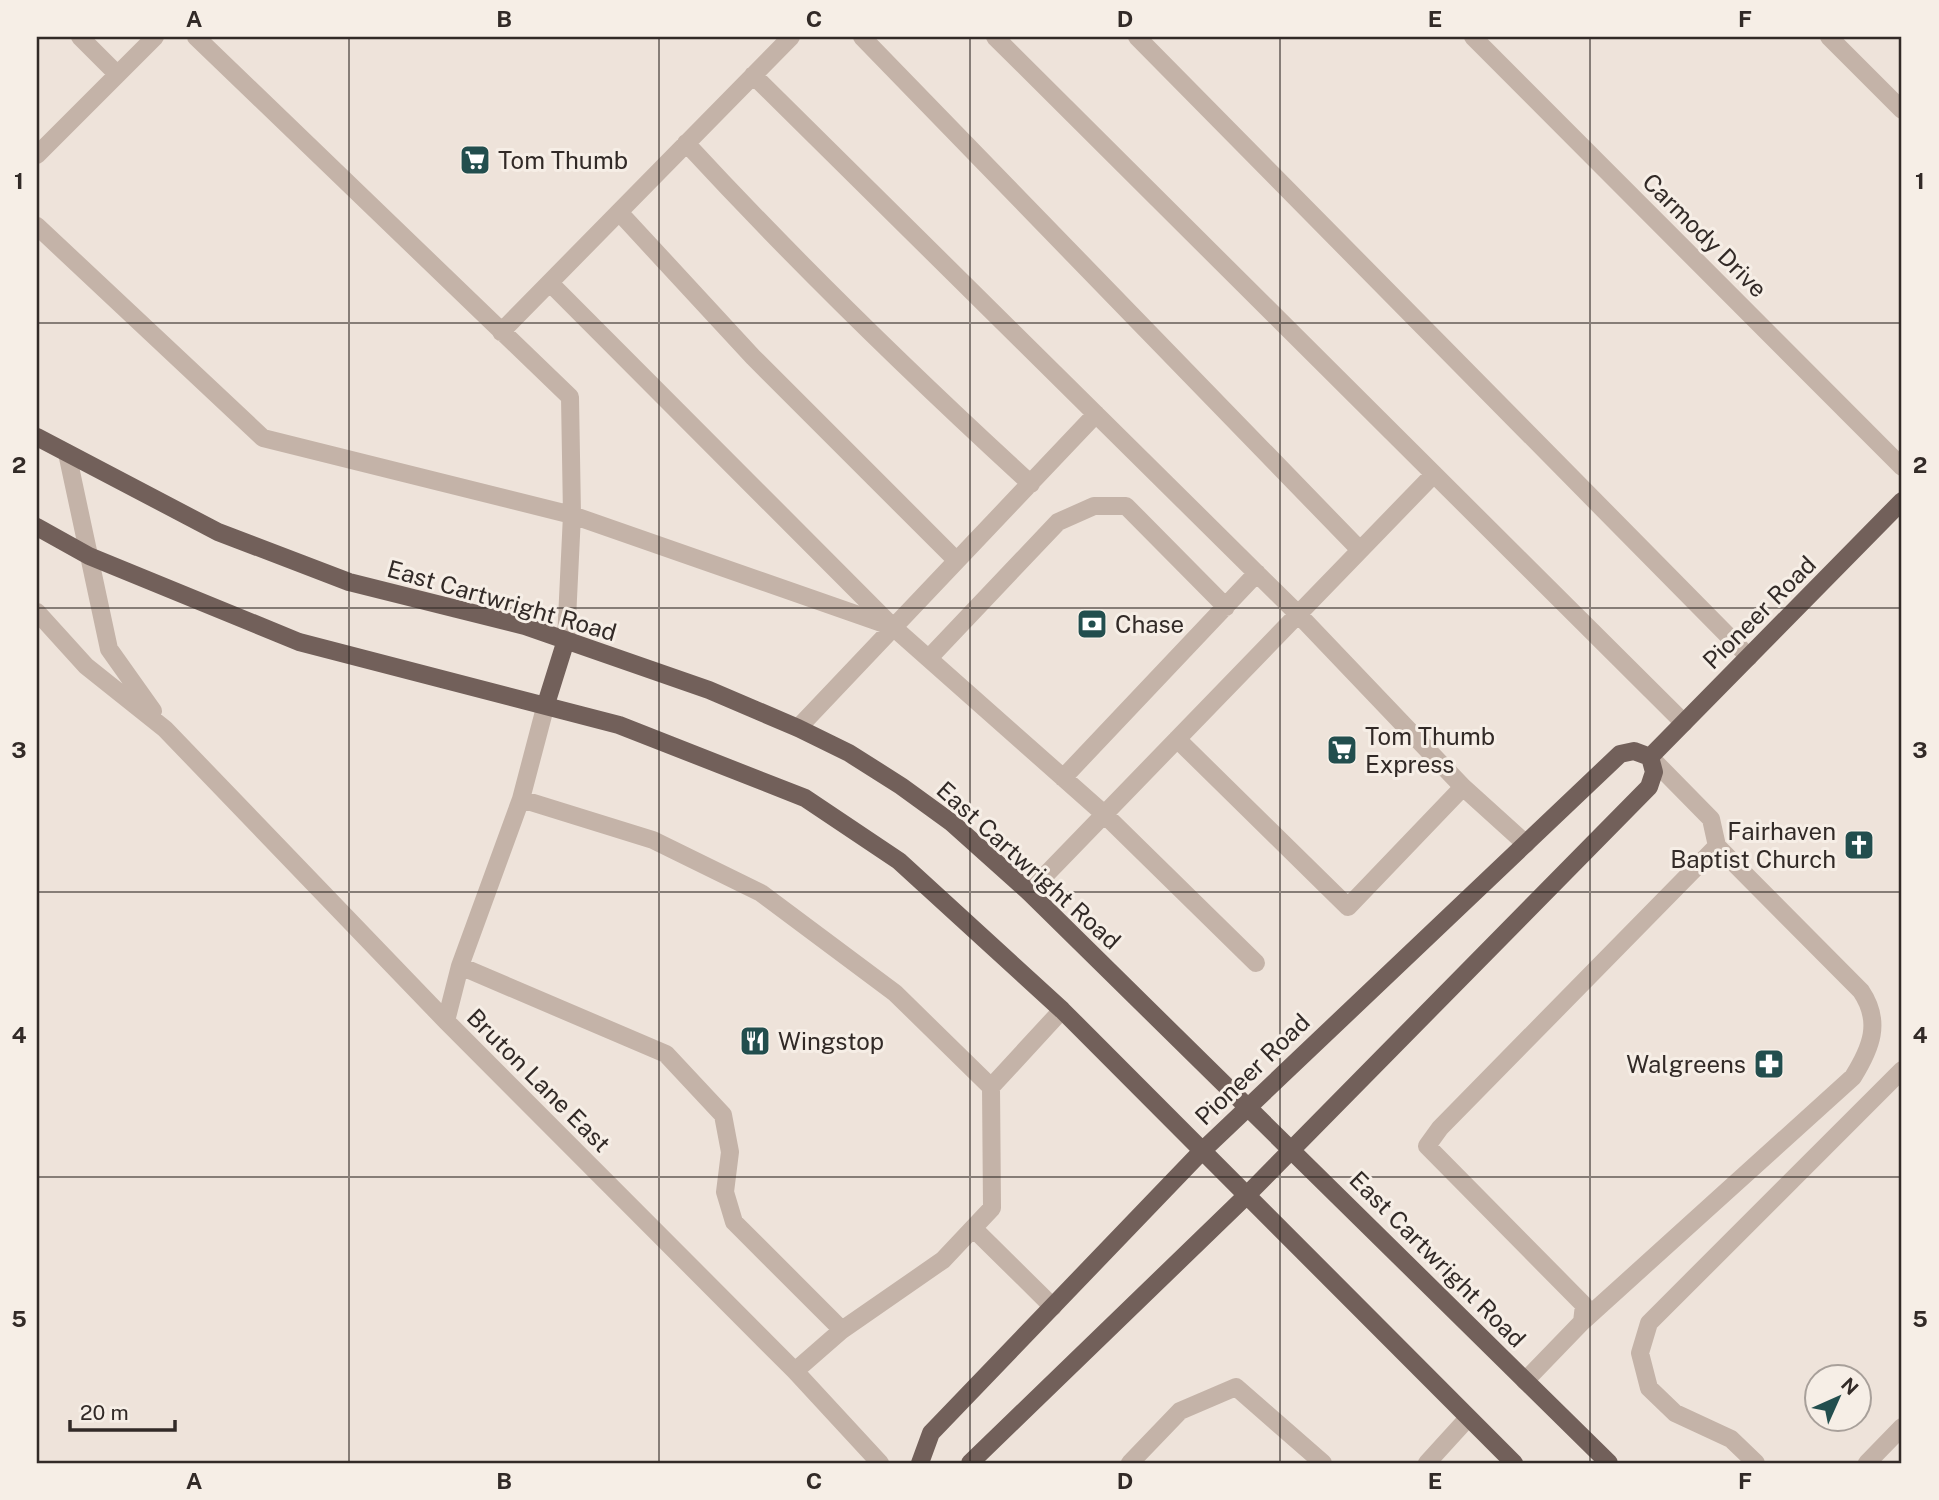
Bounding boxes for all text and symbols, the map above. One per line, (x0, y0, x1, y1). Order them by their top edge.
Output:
text: A (186, 5, 203, 32)
text: B (496, 5, 512, 32)
text: C (806, 5, 822, 32)
text: D (1117, 5, 1133, 32)
text: E (1428, 5, 1442, 32)
text: F (1738, 5, 1752, 32)
supermarket icon: Tom Thumb (458, 143, 492, 177)
place label: Tom Thumb (498, 146, 628, 174)
text: 1 (14, 167, 24, 194)
street label: Carmody Drive (1637, 167, 1773, 303)
text: 1 (1915, 167, 1925, 194)
text: 2 (12, 451, 26, 478)
text: 2 (1913, 451, 1927, 478)
street label: Pioneer Road (1697, 550, 1821, 674)
street label: East Cartwright Road (384, 554, 620, 646)
bank icon: Chase (1075, 607, 1109, 641)
place label: Chase (1115, 610, 1184, 638)
place label: Tom Thumb Express (1365, 722, 1495, 778)
supermarket icon: Tom Thumb Express (1325, 733, 1359, 767)
text: 3 (11, 736, 27, 763)
text: 3 (1912, 736, 1928, 763)
street label: East Cartwright Road (931, 775, 1127, 955)
place label: Fairhaven Baptist Church (1670, 817, 1836, 873)
church icon: Fairhaven Baptist Church (1842, 828, 1876, 862)
street label: Bruton Lane East (462, 1003, 616, 1157)
street label: Pioneer Road (1189, 1008, 1315, 1130)
text: 4 (11, 1021, 27, 1048)
text: 4 (1912, 1021, 1928, 1048)
restaurant icon: Wingstop (738, 1024, 772, 1058)
place label: Wingstop (778, 1027, 884, 1055)
pharmacy icon: Walgreens (1752, 1047, 1786, 1081)
place label: Walgreens (1626, 1050, 1746, 1078)
street label: East Cartwright Road (1344, 1165, 1532, 1353)
text: 5 (11, 1305, 27, 1332)
text: 5 (1912, 1305, 1928, 1332)
north arrow (1802, 1364, 1872, 1434)
text: N (1837, 1373, 1863, 1399)
scale bar (70, 1388, 175, 1432)
text: 20 m (80, 1400, 129, 1425)
text: A (186, 1467, 203, 1494)
text: B (496, 1467, 512, 1494)
text: C (806, 1467, 822, 1494)
text: D (1117, 1467, 1133, 1494)
text: E (1428, 1467, 1442, 1494)
text: F (1738, 1467, 1752, 1494)

